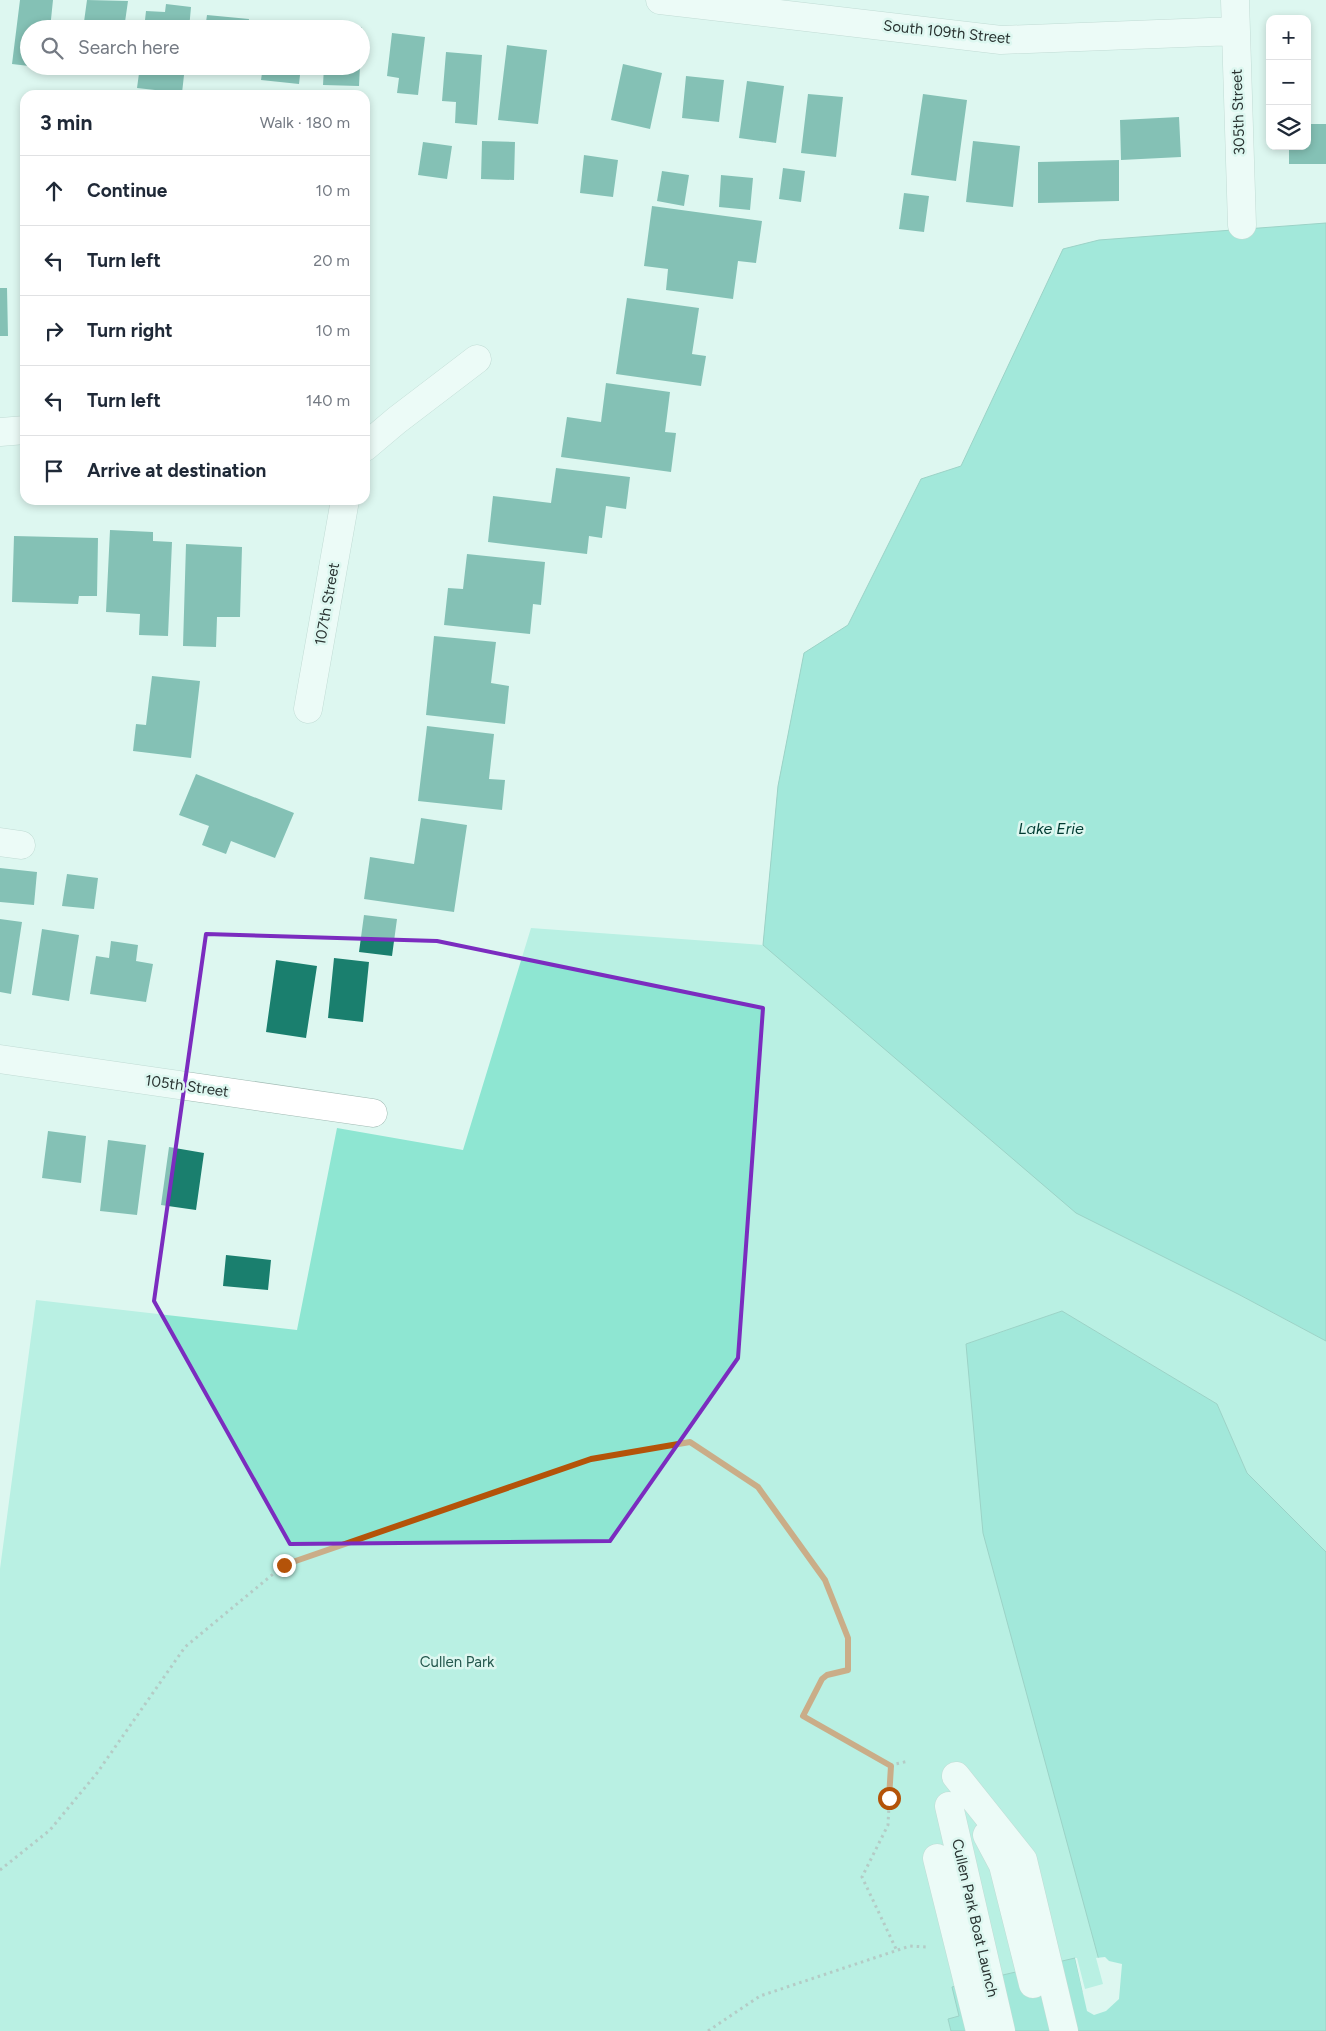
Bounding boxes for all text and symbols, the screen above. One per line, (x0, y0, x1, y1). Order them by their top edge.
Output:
map controls (1266, 15, 1311, 150)
button: + (1266, 15, 1311, 60)
street label: South 109th Street (882, 16, 1012, 48)
search box (20, 20, 370, 75)
icon: search (38, 34, 66, 62)
text: Search here (78, 36, 180, 59)
button: − (1266, 60, 1311, 105)
street label: 305th Street (1227, 68, 1248, 155)
button: layers (1266, 105, 1311, 150)
text: 3 min (40, 110, 92, 135)
text: Walk · 180 m (260, 113, 350, 132)
icon: ahead (40, 177, 68, 205)
text: Continue (87, 179, 167, 202)
text: 10 m (316, 181, 350, 200)
icon: left (40, 247, 68, 275)
text: Turn left (87, 249, 161, 272)
text: 20 m (313, 251, 350, 270)
icon: right (40, 317, 68, 345)
text: Turn right (87, 319, 173, 342)
text: 10 m (316, 321, 350, 340)
icon: left (40, 387, 68, 415)
text: Turn left (87, 389, 161, 412)
text: 140 m (306, 391, 350, 410)
icon: arrive (40, 457, 68, 485)
text: Arrive at destination (87, 459, 266, 482)
street label: 107th Street (311, 561, 343, 647)
water label: Lake Erie (1018, 819, 1084, 838)
street label: 105th Street (144, 1071, 230, 1101)
route end (273, 1554, 296, 1577)
park label: Cullen Park (420, 1653, 495, 1671)
route start (878, 1787, 901, 1810)
street label: Cullen Park Boat Launch (948, 1837, 1002, 1999)

